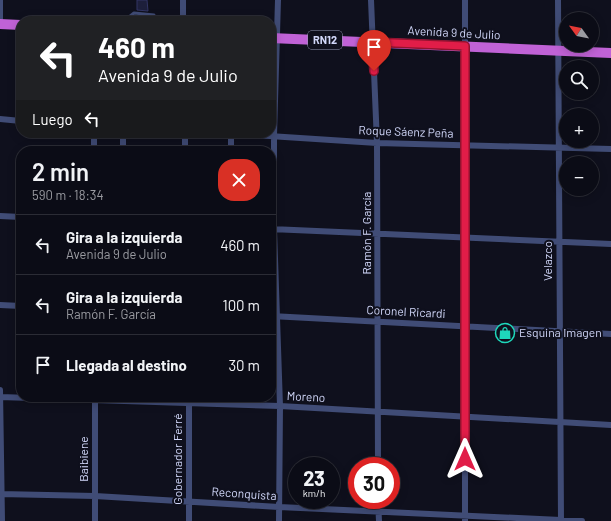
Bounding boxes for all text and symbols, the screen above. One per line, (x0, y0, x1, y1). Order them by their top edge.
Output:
north arrow (559, 12, 599, 52)
map controls (559, 12, 599, 196)
street label: Avenida 9 de Julio (407, 23, 501, 41)
text: 460 m (98, 30, 175, 64)
pin (357, 30, 391, 71)
road number: RN12 (308, 31, 342, 49)
icon: left (32, 32, 84, 84)
icon: arrive (363, 36, 385, 58)
button: search (559, 60, 599, 100)
text: Avenida 9 de Julio (98, 64, 238, 86)
icon: left (81, 108, 103, 130)
button: + (559, 108, 599, 148)
text: Luego (32, 110, 73, 128)
street label: Roque Sáenz Peña (358, 122, 454, 140)
button: − (559, 156, 599, 196)
text: 2 min (32, 157, 89, 186)
button: close (218, 159, 260, 201)
text: 590 m · 18:34 (32, 187, 104, 203)
street label: Ramón F. García (359, 192, 373, 274)
text: Gira a la izquierda (66, 228, 182, 246)
icon: left (32, 234, 54, 256)
text: 460 m (220, 236, 260, 254)
street label: Velazco (540, 241, 554, 281)
text: Avenida 9 de Julio (66, 246, 167, 262)
text: Gira a la izquierda (66, 288, 182, 306)
icon: left (32, 294, 54, 316)
text: 100 m (222, 296, 260, 314)
street label: Coronel Ricardi (366, 302, 446, 320)
text: Ramón F. García (66, 306, 156, 322)
shop icon: Esquina Imagen (494, 322, 516, 344)
place label: Esquina Imagen (519, 325, 602, 339)
icon: arrive (32, 354, 54, 376)
text: Llegada al destino (66, 356, 187, 374)
text: 30 m (228, 356, 260, 374)
street label: Moreno (286, 388, 326, 404)
street label: Gobernador Ferré (170, 413, 184, 505)
street label: Baibiene (76, 436, 90, 482)
position arrow (444, 438, 486, 480)
speed limit sign: 30 (348, 457, 400, 509)
text: 23 (303, 466, 325, 490)
street label: Reconquista (211, 484, 277, 502)
text: km/h (303, 487, 325, 499)

